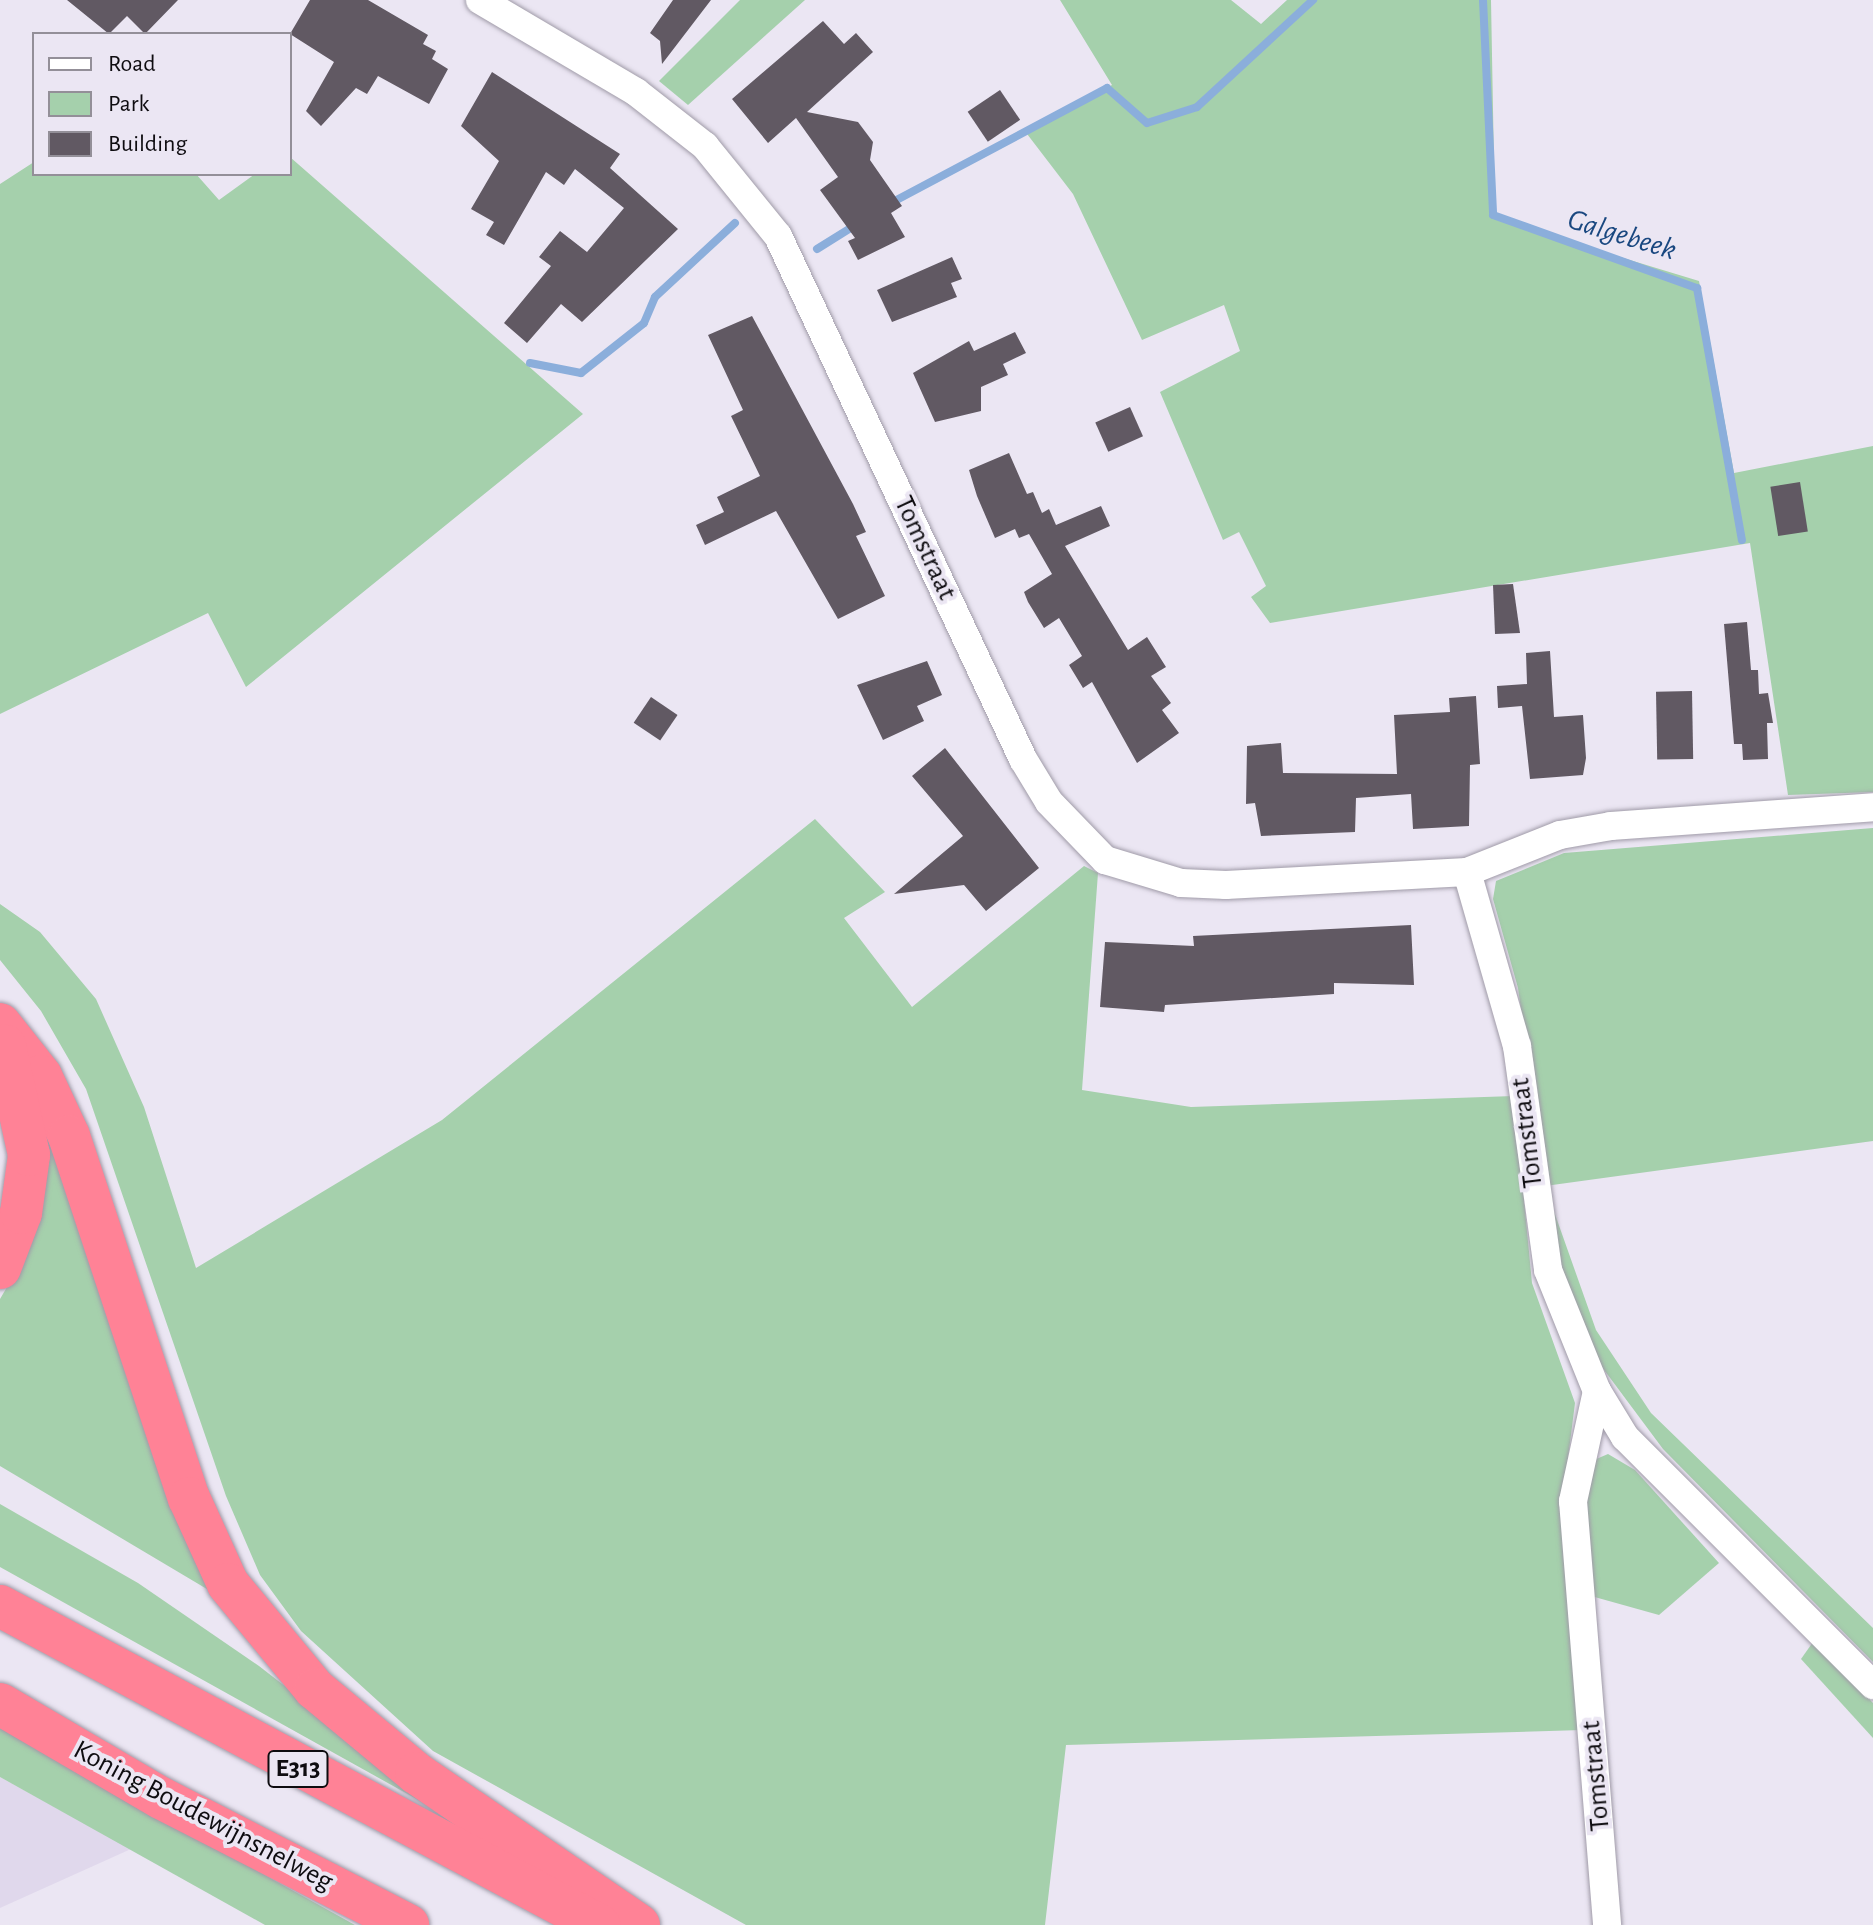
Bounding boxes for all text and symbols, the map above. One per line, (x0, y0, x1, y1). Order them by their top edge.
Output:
legend (32, 32, 292, 176)
text: Road (108, 52, 156, 76)
text: Park (108, 92, 149, 116)
text: Building (108, 132, 187, 156)
water label: Galgebeek (1563, 201, 1681, 269)
street label: Tomstraat (886, 491, 964, 605)
street label: Tomstraat (1504, 1076, 1550, 1190)
street label: Tomstraat (1574, 1719, 1618, 1833)
street label: Koning Boudewijnsnelweg (67, 1733, 339, 1899)
road number: E313 (266, 1747, 330, 1791)

